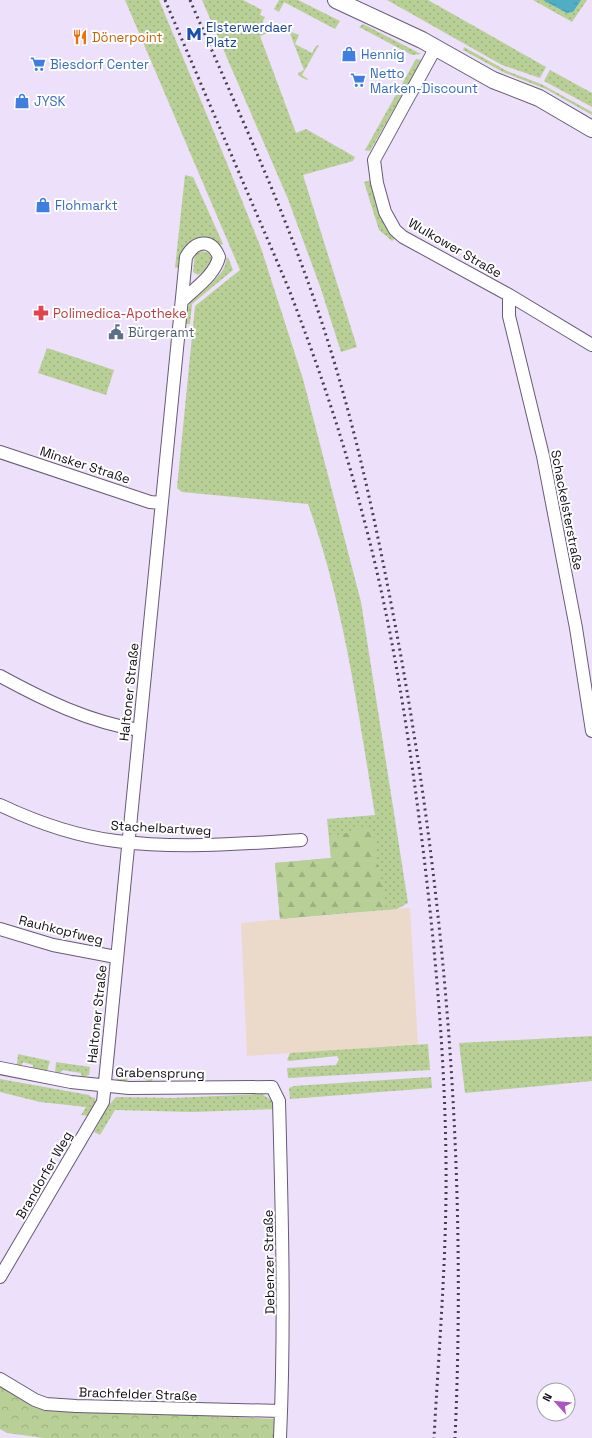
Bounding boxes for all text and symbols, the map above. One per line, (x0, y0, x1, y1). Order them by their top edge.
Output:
place label: Elsterwerdaer Platz (206, 19, 293, 51)
metro station icon: Elsterwerdaer Platz (185, 25, 203, 43)
restaurant icon: Dönerpoint (71, 28, 89, 46)
place label: Dönerpoint (92, 29, 163, 46)
shop icon: Hennig (340, 45, 358, 63)
place label: Hennig (361, 46, 405, 63)
supermarket icon: Biesdorf Center (29, 55, 47, 73)
place label: Biesdorf Center (50, 56, 149, 73)
place label: Netto Marken-Discount (370, 65, 478, 97)
supermarket icon: Netto Marken-Discount (349, 71, 367, 89)
shop icon: JYSK (13, 92, 31, 110)
place label: JYSK (34, 93, 65, 110)
shop icon: Flohmarkt (34, 196, 52, 214)
place label: Flohmarkt (55, 197, 118, 214)
street label: Wulkower Straße (405, 214, 505, 282)
pharmacy icon: Polimedica-Apotheke (32, 304, 50, 322)
place label: Polimedica-Apotheke (53, 305, 187, 322)
public building icon: Bürgeramt (107, 323, 125, 341)
place label: Bürgeramt (128, 324, 194, 341)
street label: Minsker Straße (38, 442, 132, 488)
street label: Schackelsterstraße (547, 449, 587, 571)
street label: Haltoner Straße (115, 642, 143, 742)
street label: Stachelbartweg (110, 817, 212, 839)
street label: Rauhkopfweg (17, 911, 105, 949)
street label: Haltoner Straße (83, 964, 111, 1064)
street label: Grabensprung (115, 1064, 205, 1082)
street label: Brandorfer Weg (12, 1128, 76, 1222)
street label: Debenzer Straße (260, 1209, 278, 1315)
north arrow (536, 1382, 576, 1422)
street label: Brachfelder Straße (78, 1383, 198, 1405)
text: N (539, 1391, 555, 1404)

